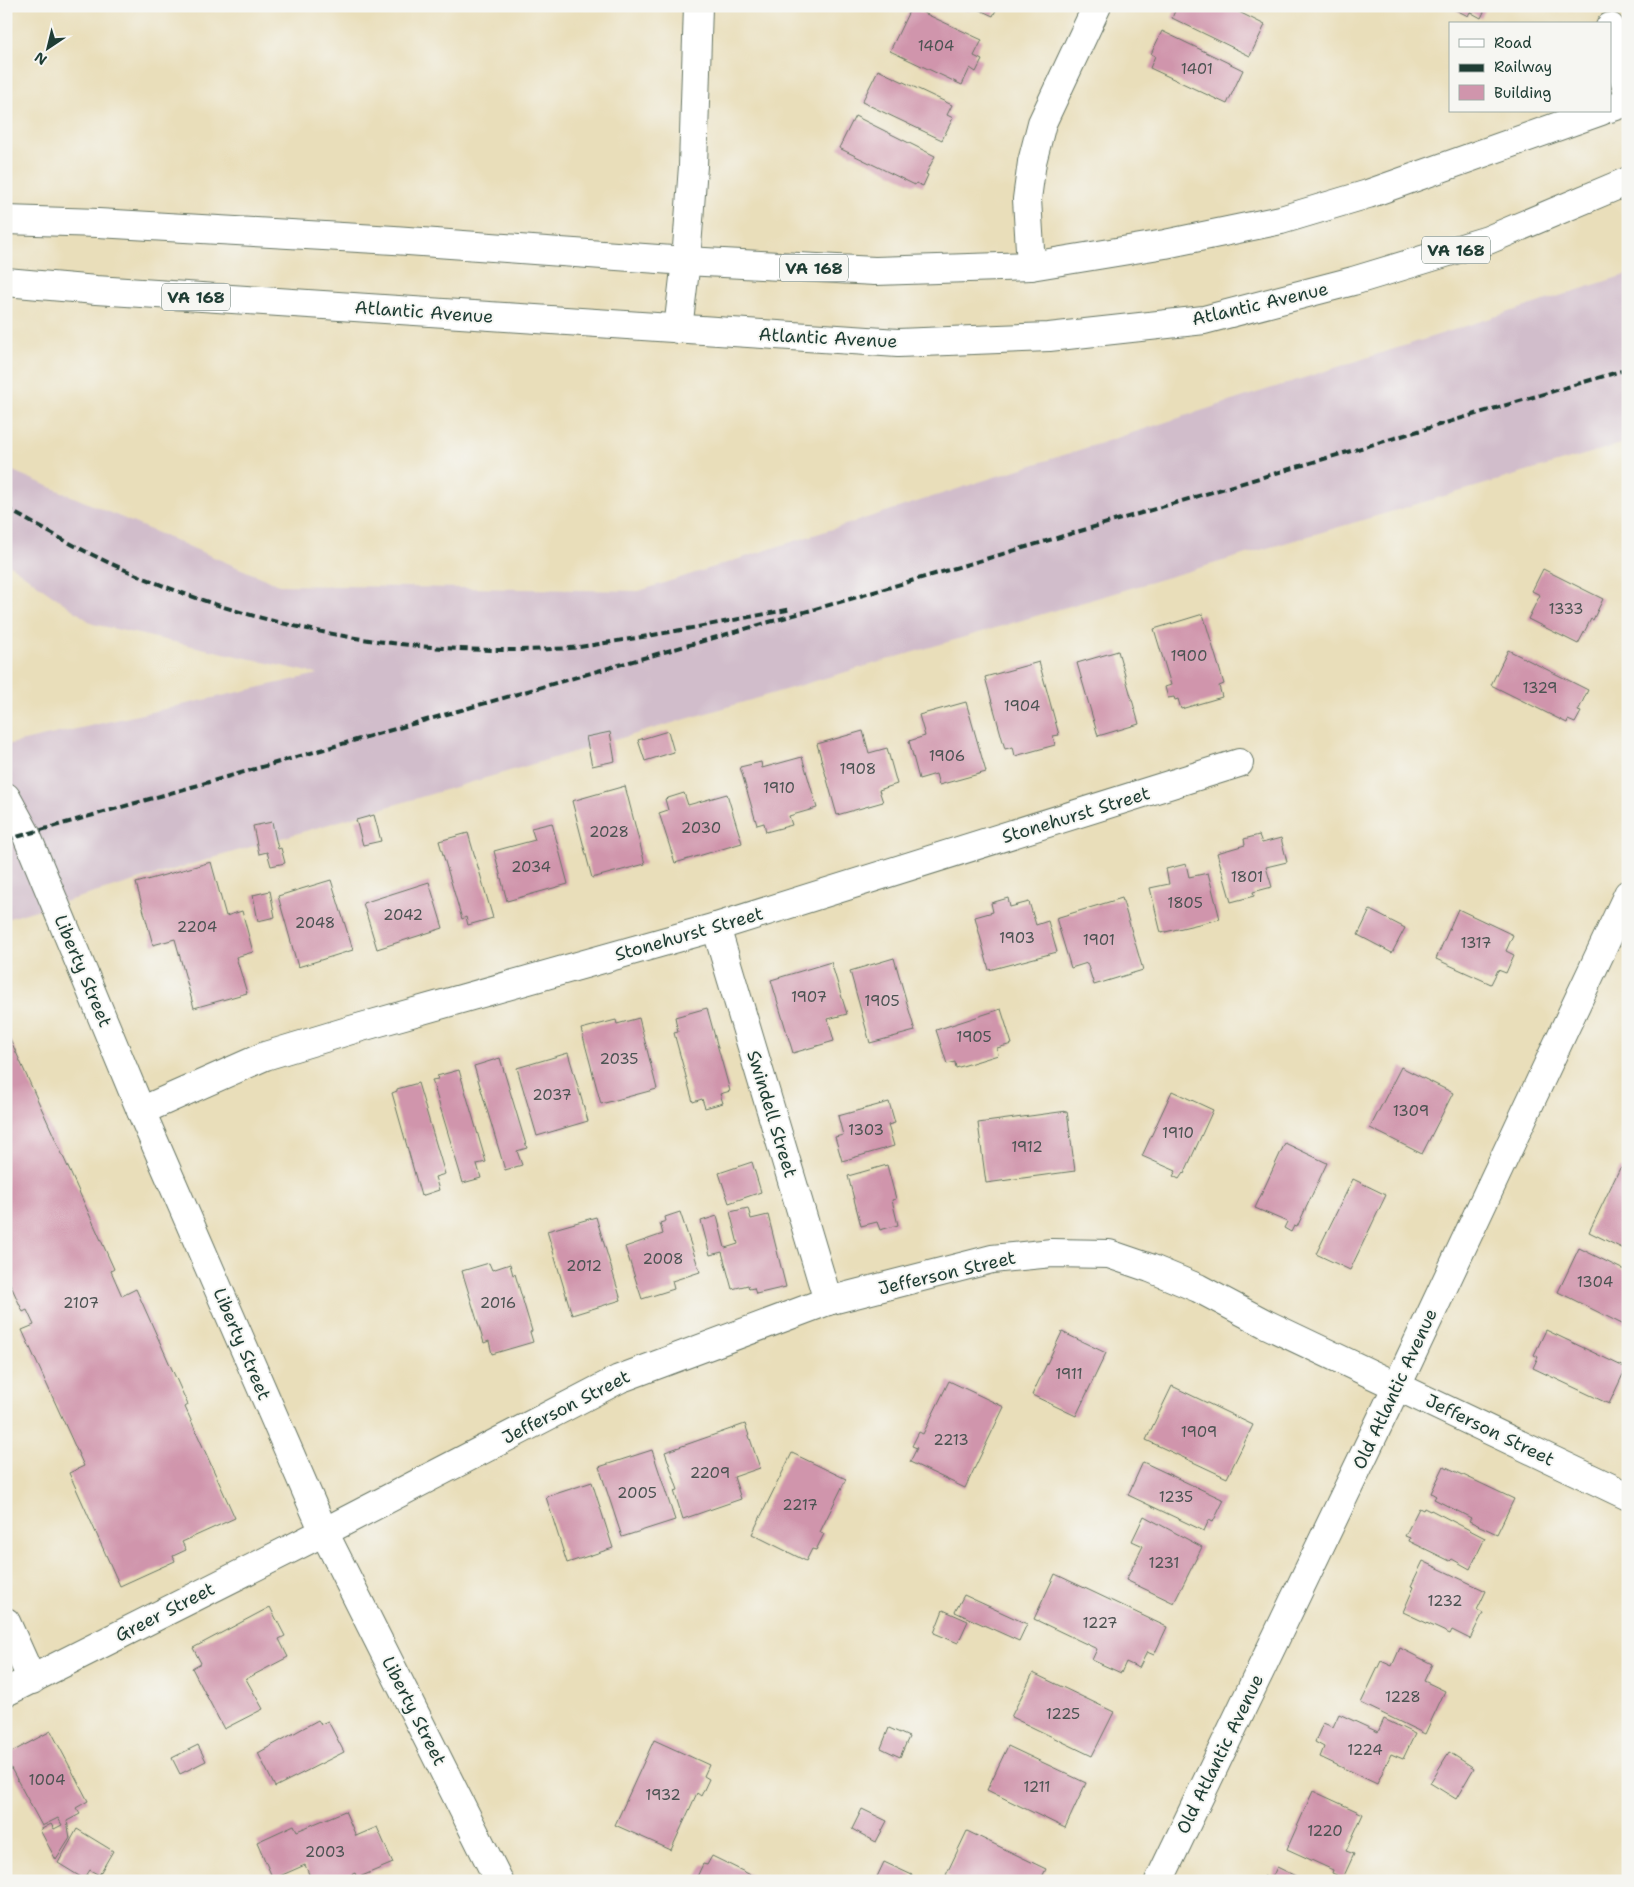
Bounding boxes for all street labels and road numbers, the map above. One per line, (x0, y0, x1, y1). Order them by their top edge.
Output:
road number: VA 168 (1422, 236, 1490, 264)
road number: VA 168 (780, 254, 848, 282)
street label: Atlantic Avenue (1190, 277, 1330, 331)
road number: VA 168 (162, 284, 230, 310)
street label: Atlantic Avenue (354, 295, 494, 329)
street label: Atlantic Avenue (758, 322, 898, 354)
street label: Stonehurst Street (999, 781, 1153, 849)
street label: Stonehurst Street (612, 901, 766, 967)
street label: Liberty Street (49, 911, 117, 1031)
street label: Swindell Street (741, 1047, 803, 1181)
street label: Jefferson Street (876, 1245, 1018, 1300)
street label: Liberty Street (208, 1284, 276, 1404)
street label: Old Atlantic Avenue (1347, 1305, 1443, 1473)
street label: Jefferson Street (498, 1364, 634, 1450)
street label: Jefferson Street (1422, 1388, 1558, 1472)
street label: Greer Street (111, 1577, 219, 1647)
street label: Liberty Street (376, 1652, 452, 1770)
street label: Old Atlantic Avenue (1171, 1670, 1269, 1838)

